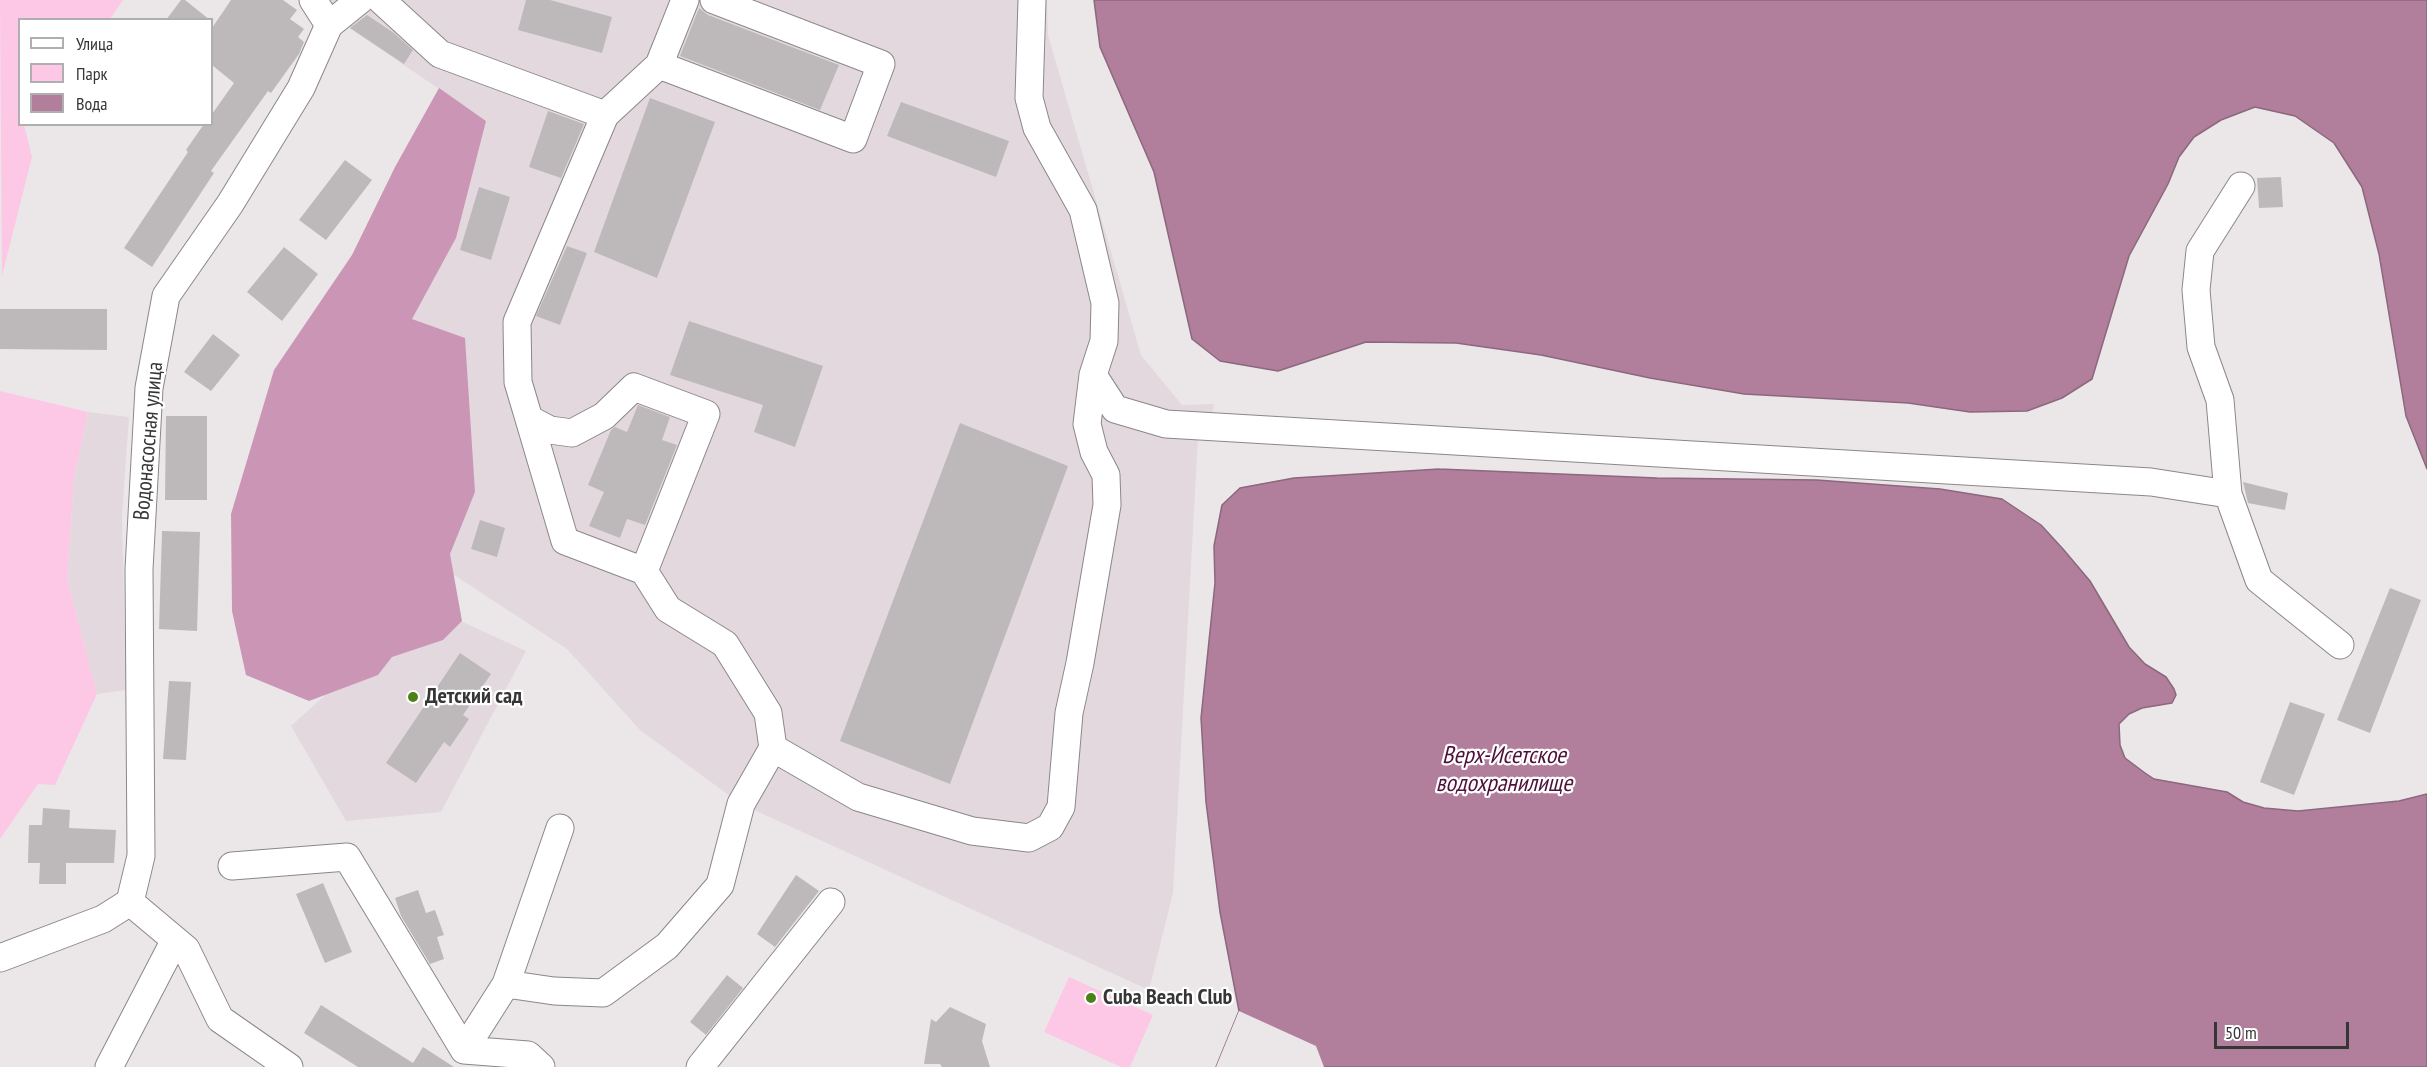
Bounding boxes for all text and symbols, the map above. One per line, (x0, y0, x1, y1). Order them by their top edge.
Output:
legend (18, 18, 213, 126)
text: Улица (76, 32, 113, 55)
text: Парк (76, 62, 107, 85)
text: Вода (76, 92, 107, 115)
street label: Водонасосная улица (129, 361, 169, 521)
place label: Детский сад (425, 684, 523, 710)
marker: Детский сад (406, 690, 420, 704)
water label: Верх-Исетское водохранилище (1436, 742, 1572, 798)
place label: Cuba Beach Club (1103, 985, 1232, 1011)
marker: Cuba Beach Club (1084, 991, 1098, 1005)
scale bar (2217, 1010, 2352, 1048)
text: 50 m (2225, 1021, 2257, 1044)

